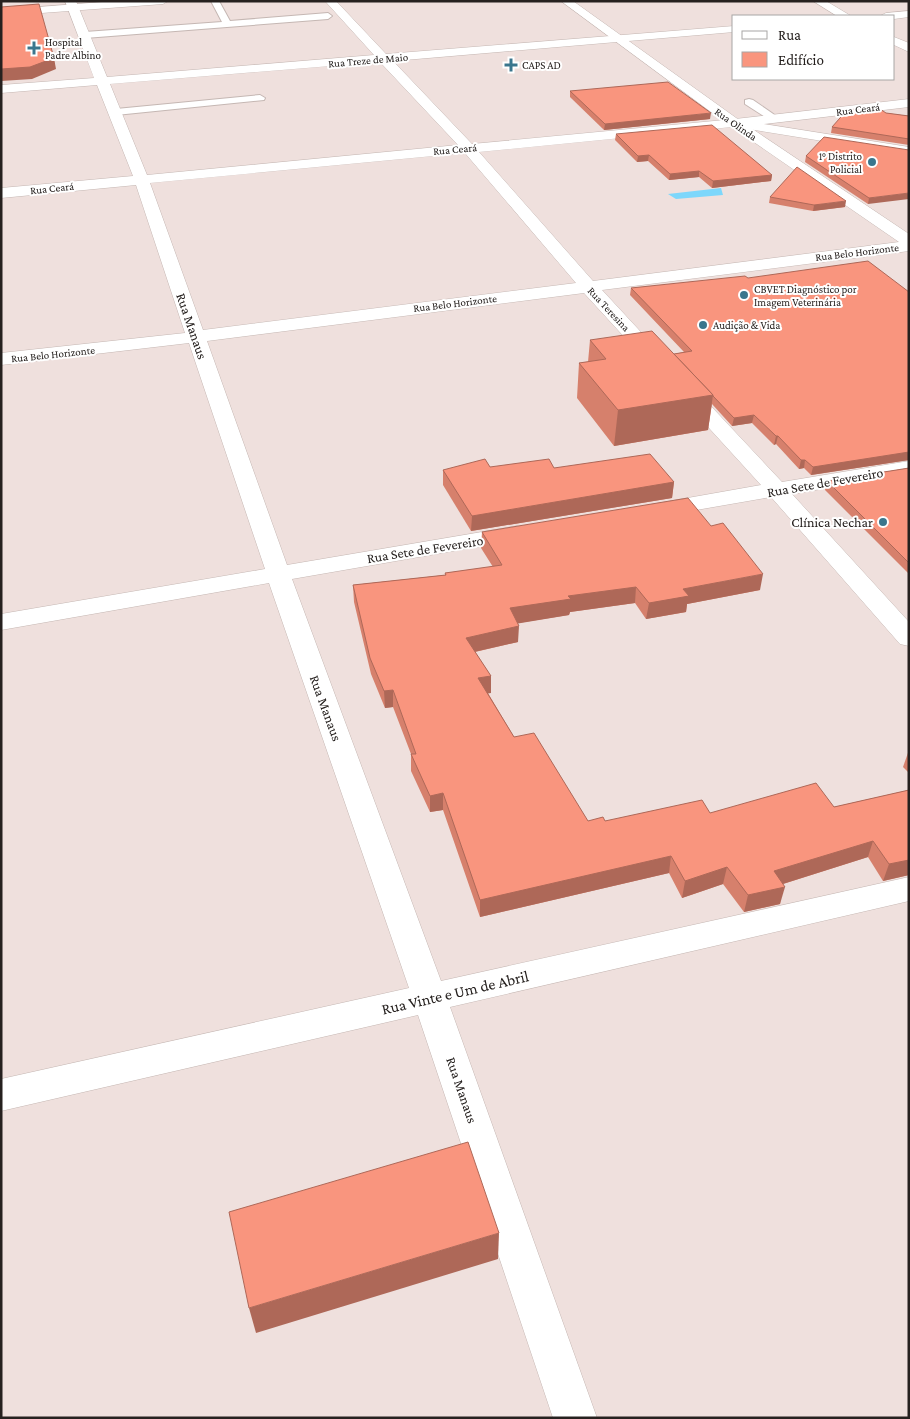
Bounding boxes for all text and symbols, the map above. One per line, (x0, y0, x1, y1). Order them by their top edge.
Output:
legend (732, 15, 895, 80)
text: Rua (778, 27, 801, 43)
place label: Hospital Padre Albino (45, 36, 101, 61)
marker: Hospital Padre Albino (27, 41, 41, 55)
street label: Rua Treze de Maio (328, 50, 409, 69)
text: Edifício (778, 52, 824, 68)
marker: CAPS AD (504, 58, 518, 72)
place label: CAPS AD (522, 59, 561, 71)
street label: Rua Ceará (835, 100, 881, 118)
street label: Rua Olinda (713, 105, 759, 143)
street label: Rua Ceará (433, 141, 477, 157)
place label: 1° Distrito Policial (819, 150, 863, 175)
marker: 1° Distrito Policial (866, 156, 878, 168)
street label: Rua Ceará (29, 180, 75, 196)
street label: Rua Belo Horizonte (815, 241, 900, 263)
place label: CBVET Diagnóstico por Imagem Veterinária (754, 283, 857, 309)
street label: Rua Teresina (585, 284, 633, 334)
marker: CBVET Diagnóstico por Imagem Veterinária (738, 289, 750, 301)
street label: Rua Manaus (173, 291, 211, 361)
street label: Rua Belo Horizonte (413, 292, 498, 314)
marker: Audição & Vida (697, 319, 709, 331)
place label: Audição & Vida (713, 319, 780, 332)
street label: Rua Belo Horizonte (11, 344, 96, 364)
street label: Rua Sete de Fevereiro (766, 464, 884, 500)
place label: Clínica Nechar (791, 514, 873, 530)
marker: Clínica Nechar (877, 516, 889, 528)
street label: Rua Sete de Fevereiro (366, 532, 484, 566)
street label: Rua Manaus (307, 673, 345, 743)
street label: Rua Vinte e Um de Abril (380, 967, 530, 1018)
street label: Rua Manaus (443, 1055, 481, 1125)

